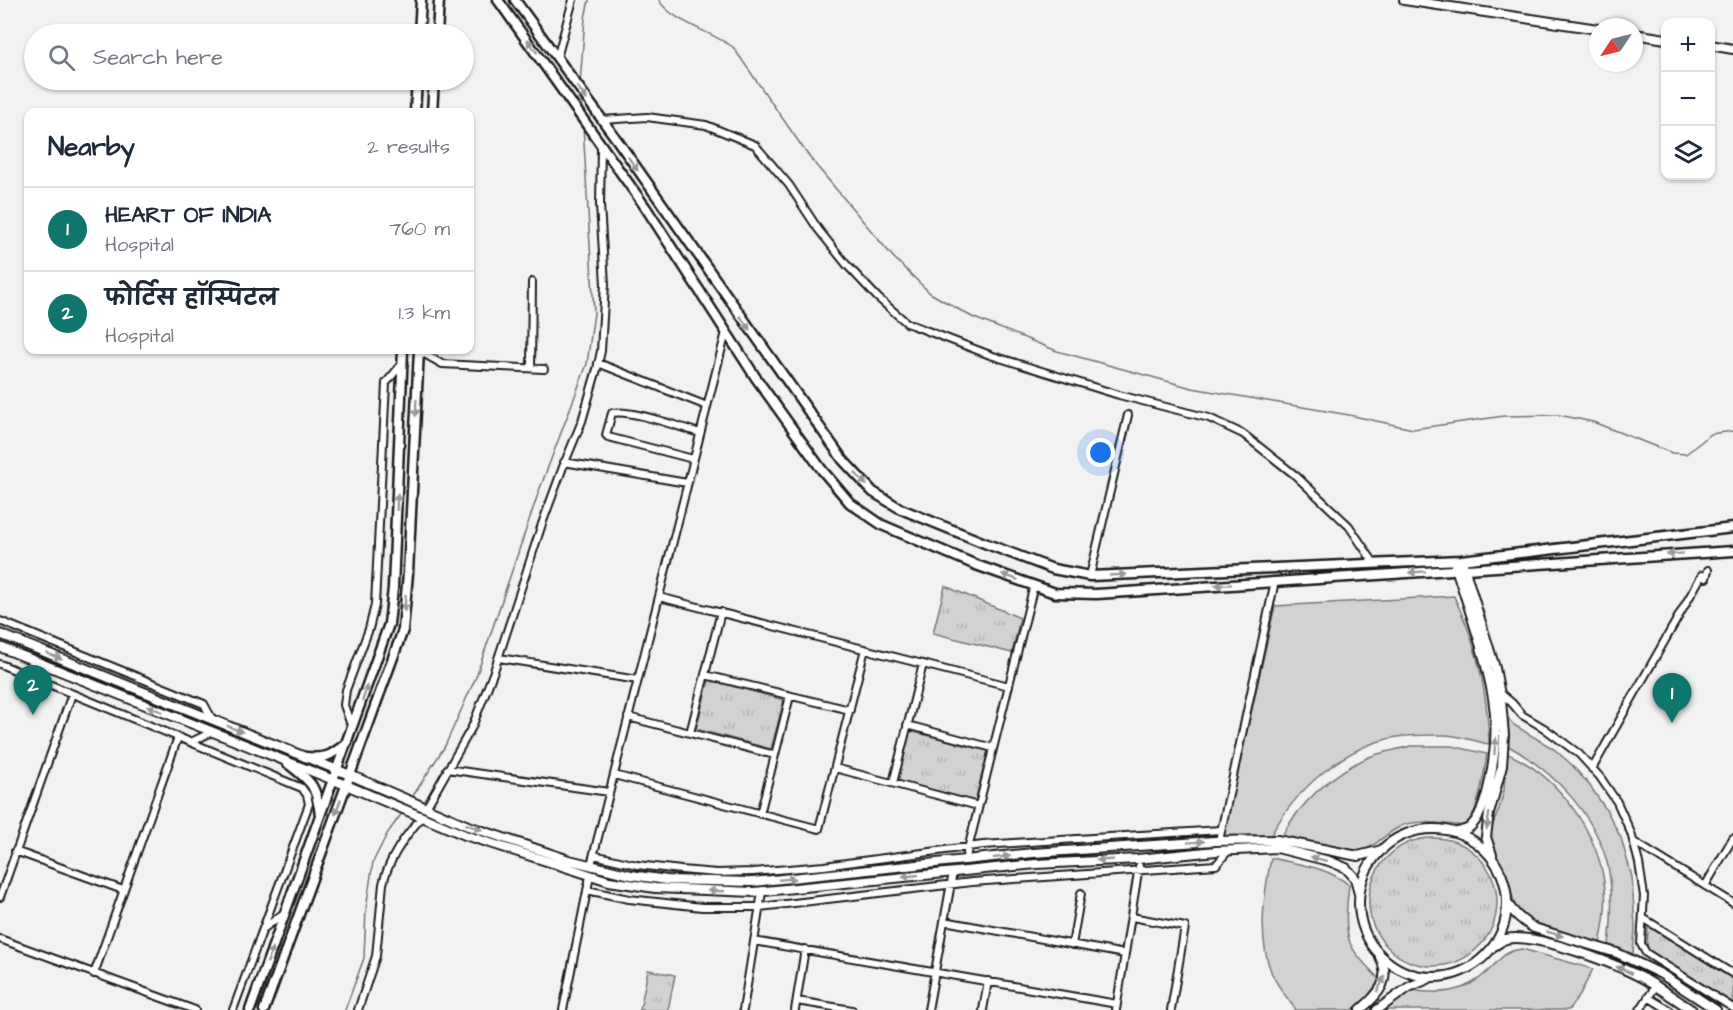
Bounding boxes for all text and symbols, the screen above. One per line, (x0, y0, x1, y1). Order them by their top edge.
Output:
north arrow (1589, 18, 1643, 72)
map controls (1661, 18, 1715, 180)
button: + (1661, 18, 1715, 72)
search box (24, 24, 474, 90)
one-way arrow (526, 39, 538, 55)
icon: search (45, 41, 78, 74)
text: Search here (93, 42, 223, 73)
button: − (1661, 72, 1715, 126)
one-way arrow (576, 85, 588, 101)
button: layers (1661, 126, 1715, 180)
text: Nearby (48, 129, 135, 165)
text: 2 results (367, 133, 450, 161)
one-way arrow (627, 155, 639, 171)
text: HEART OF INDIA (105, 200, 271, 231)
text: 1 (66, 215, 69, 243)
text: 760 m (389, 215, 450, 243)
text: Hospital (105, 231, 174, 259)
text: फोर्टिस हॉस्पिटल (105, 283, 278, 314)
text: 2 (62, 299, 73, 327)
text: 1.3 km (399, 299, 450, 327)
one-way arrow (739, 315, 751, 330)
text: Hospital (105, 322, 174, 350)
one-way arrow (411, 398, 420, 417)
your location (1086, 438, 1115, 467)
one-way arrow (854, 472, 868, 487)
one-way arrow (392, 492, 401, 511)
one-way arrow (1665, 550, 1684, 559)
one-way arrow (1408, 567, 1427, 577)
one-way arrow (1108, 570, 1127, 579)
one-way arrow (1001, 571, 1019, 581)
one-way arrow (1213, 580, 1232, 590)
one-way arrow (400, 593, 410, 612)
one-way arrow (46, 651, 64, 661)
pin: 2 (14, 666, 52, 715)
pin: 1 (1652, 674, 1692, 723)
one-way arrow (360, 684, 370, 702)
one-way arrow (146, 704, 164, 713)
one-way arrow (226, 725, 244, 734)
one-way arrow (1490, 736, 1500, 755)
one-way arrow (333, 798, 342, 816)
one-way arrow (1483, 811, 1492, 830)
one-way arrow (465, 823, 483, 833)
one-way arrow (1187, 837, 1206, 847)
one-way arrow (993, 852, 1012, 862)
one-way arrow (1310, 853, 1328, 863)
one-way arrow (1095, 856, 1114, 865)
one-way arrow (901, 871, 920, 881)
one-way arrow (778, 874, 797, 884)
one-way arrow (707, 887, 726, 896)
one-way arrow (1546, 929, 1564, 939)
one-way arrow (266, 946, 276, 964)
one-way arrow (1615, 965, 1632, 974)
one-way arrow (1376, 975, 1386, 993)

